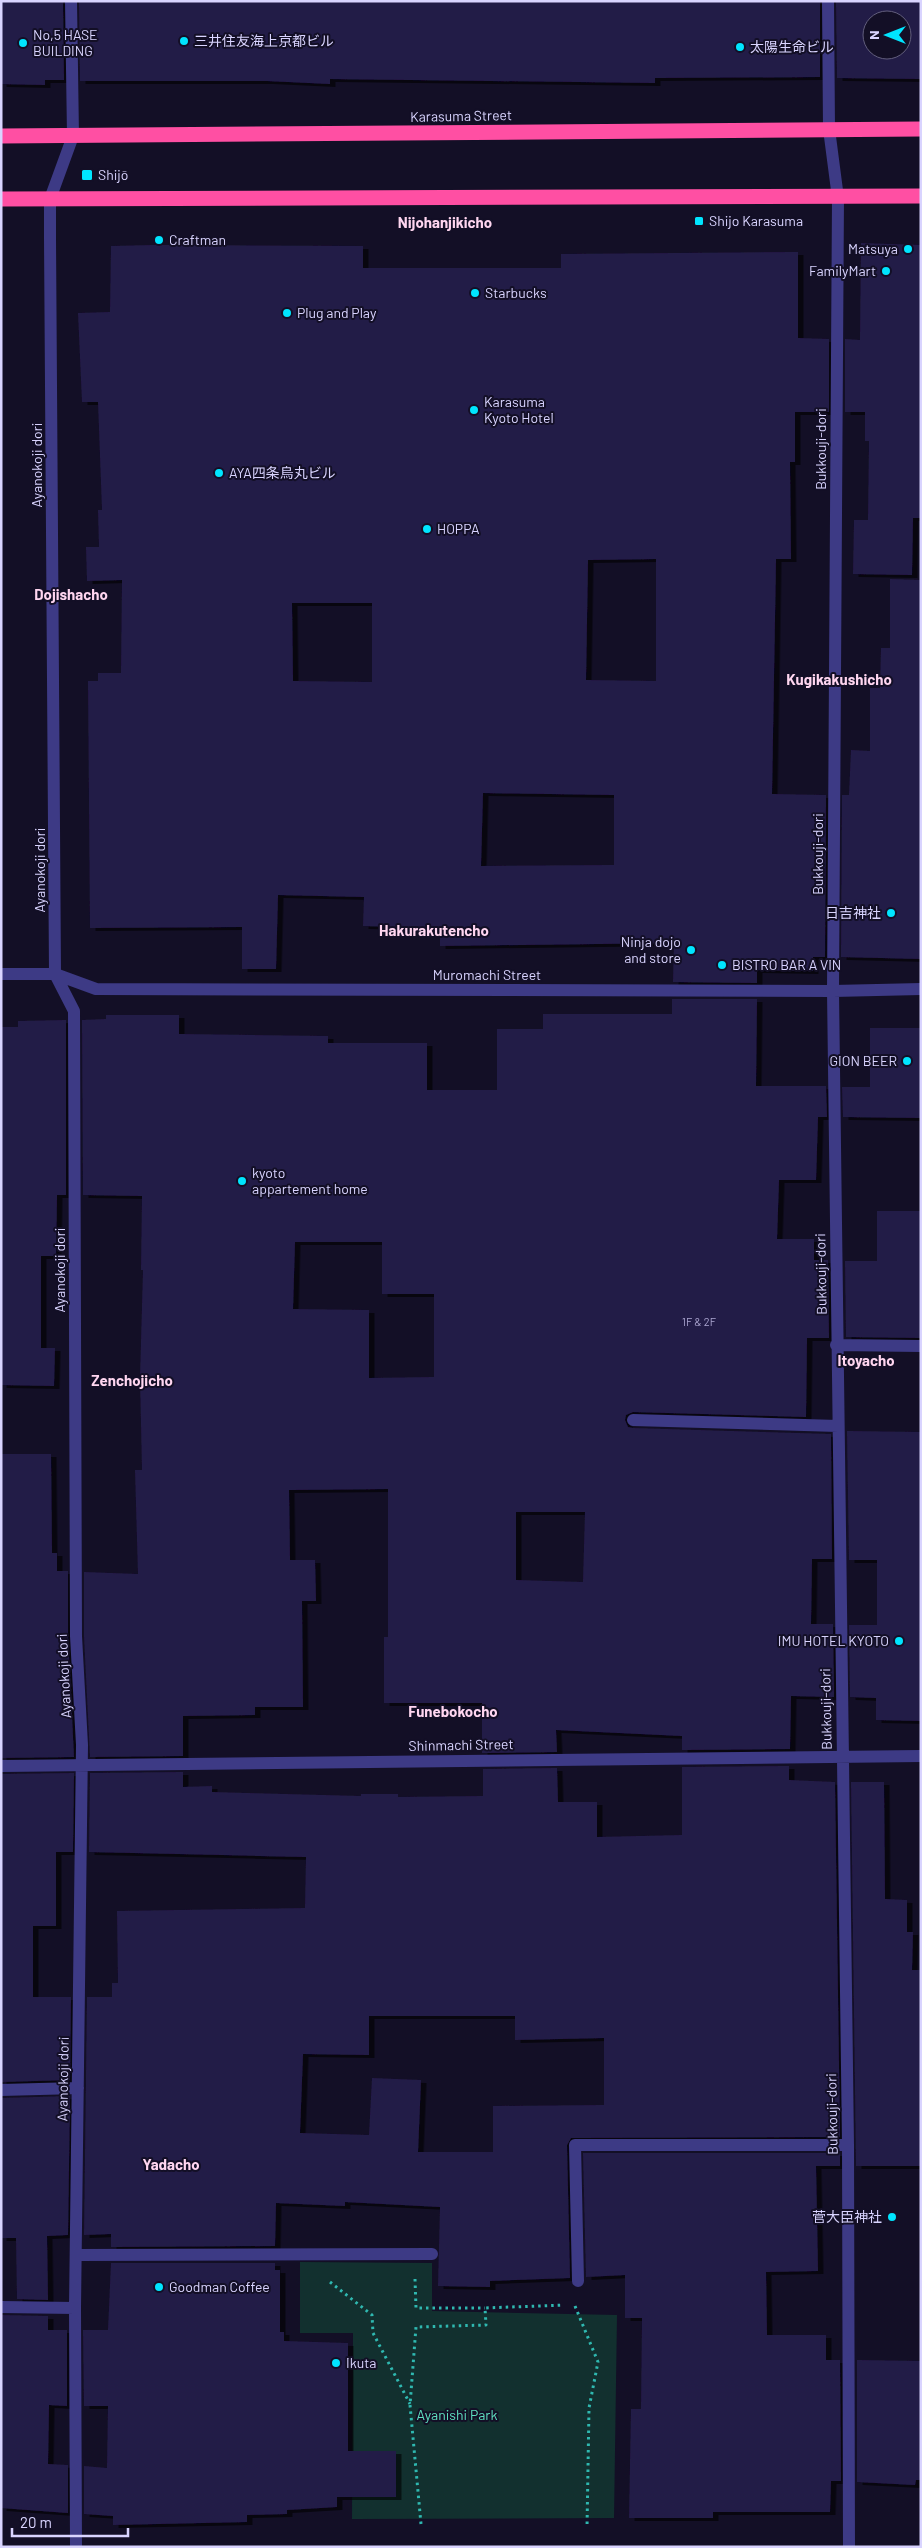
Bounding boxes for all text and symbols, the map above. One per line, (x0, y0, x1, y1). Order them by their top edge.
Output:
north arrow (862, 10, 912, 60)
place label: No,5 HASE BUILDING (33, 26, 98, 59)
text: N (865, 30, 882, 40)
place label: 三井住友海上京都ビル (194, 32, 334, 49)
marker: 三井住友海上京都ビル (178, 35, 190, 47)
marker: No,5 HASE BUILDING (17, 37, 29, 49)
place label: 太陽生命ビル (750, 38, 834, 55)
marker: 太陽生命ビル (734, 41, 746, 53)
street label: Karasuma Street (410, 106, 512, 125)
place label: Shijō (98, 166, 128, 183)
marker: Shijō (80, 168, 94, 182)
place label: Shijo Karasuma (709, 212, 803, 229)
district label: Nijohanjikicho (398, 213, 492, 231)
marker: Shijo Karasuma (693, 215, 705, 227)
place label: Craftman (169, 231, 226, 248)
marker: Craftman (153, 234, 165, 246)
place label: Matsuya (848, 240, 898, 257)
marker: Matsuya (902, 243, 914, 255)
place label: FamilyMart (809, 262, 876, 279)
marker: FamilyMart (880, 265, 892, 277)
place label: Starbucks (485, 284, 547, 301)
marker: Starbucks (469, 287, 481, 299)
place label: Plug and Play (297, 304, 377, 321)
marker: Plug and Play (281, 307, 293, 319)
place label: Karasuma Kyoto Hotel (484, 393, 554, 426)
marker: Karasuma Kyoto Hotel (468, 404, 480, 416)
street label: Bukkouji-dori (812, 408, 829, 490)
street label: Ayanokoji dori (28, 423, 45, 507)
place label: AYA四条烏丸ビル (229, 464, 336, 481)
marker: AYA四条烏丸ビル (213, 467, 225, 479)
place label: HOPPA (437, 520, 480, 537)
marker: HOPPA (421, 523, 433, 535)
district label: Dojishacho (34, 585, 108, 603)
district label: Kugikakushicho (786, 670, 892, 688)
street label: Bukkouji-dori (809, 813, 826, 895)
street label: Ayanokoji dori (31, 828, 48, 912)
place label: 日吉神社 (825, 904, 881, 921)
marker: 日吉神社 (885, 907, 897, 919)
district label: Hakurakutencho (379, 921, 489, 939)
place label: Ninja dojo and store (621, 933, 681, 966)
marker: Ninja dojo and store (685, 944, 697, 956)
place label: BISTRO BAR A VIN (732, 956, 841, 973)
marker: BISTRO BAR A VIN (716, 959, 728, 971)
street label: Muromachi Street (433, 966, 541, 983)
place label: GION BEER (830, 1052, 897, 1069)
marker: GION BEER (901, 1055, 913, 1067)
place label: kyoto appartement home (252, 1164, 368, 1197)
marker: kyoto appartement home (236, 1175, 248, 1187)
street label: Ayanokoji dori (51, 1228, 68, 1312)
street label: Bukkouji-dori (811, 1233, 830, 1315)
house number: 1F & 2F (682, 1315, 716, 1328)
district label: Itoyacho (837, 1351, 895, 1369)
district label: Zenchojicho (91, 1371, 173, 1389)
place label: IMU HOTEL KYOTO (778, 1632, 889, 1649)
street label: Ayanokoji dori (53, 1633, 74, 1719)
marker: IMU HOTEL KYOTO (893, 1635, 905, 1647)
street label: Bukkouji-dori (816, 1668, 835, 1750)
district label: Funebokocho (408, 1702, 498, 1720)
street label: Shinmachi Street (408, 1735, 514, 1754)
street label: Ayanokoji dori (53, 2036, 72, 2122)
street label: Bukkouji-dori (822, 2073, 841, 2155)
district label: Yadacho (142, 2155, 200, 2173)
place label: 菅大臣神社 (812, 2208, 882, 2225)
marker: 菅大臣神社 (886, 2211, 898, 2223)
place label: Goodman Coffee (169, 2278, 270, 2295)
marker: Goodman Coffee (153, 2281, 165, 2293)
place label: Ikuta (346, 2354, 376, 2371)
marker: Ikuta (330, 2357, 342, 2369)
park label: Ayanishi Park (417, 2406, 497, 2423)
scale bar (12, 2506, 129, 2538)
text: 20 m (20, 2513, 52, 2531)

